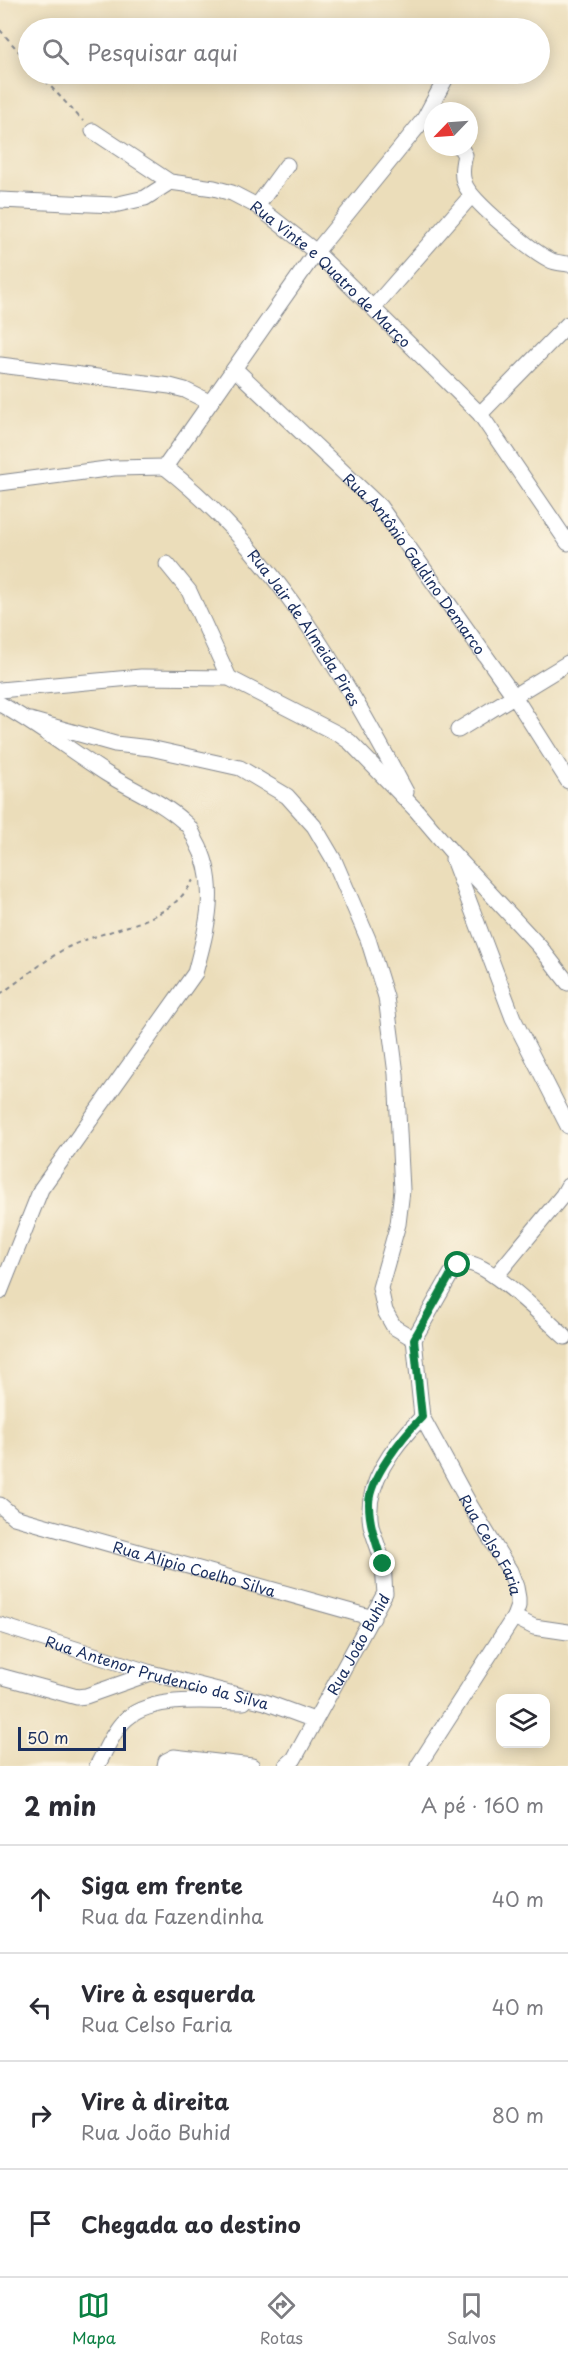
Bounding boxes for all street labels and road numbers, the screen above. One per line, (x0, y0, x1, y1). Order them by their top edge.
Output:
street label: Rua Vinte e Quatro de Março (246, 194, 417, 352)
street label: Rua Antônio Galdino Demarco (339, 467, 492, 659)
street label: Rua Jair de Almeida Pires (243, 543, 367, 710)
street label: Rua Celso Faria (454, 1490, 529, 1597)
street label: Rua Alipio Coelho Silva (111, 1534, 279, 1602)
street label: Rua João Buhid (320, 1589, 394, 1699)
street label: Rua Antenor Prudencio da Silva (43, 1629, 272, 1714)

